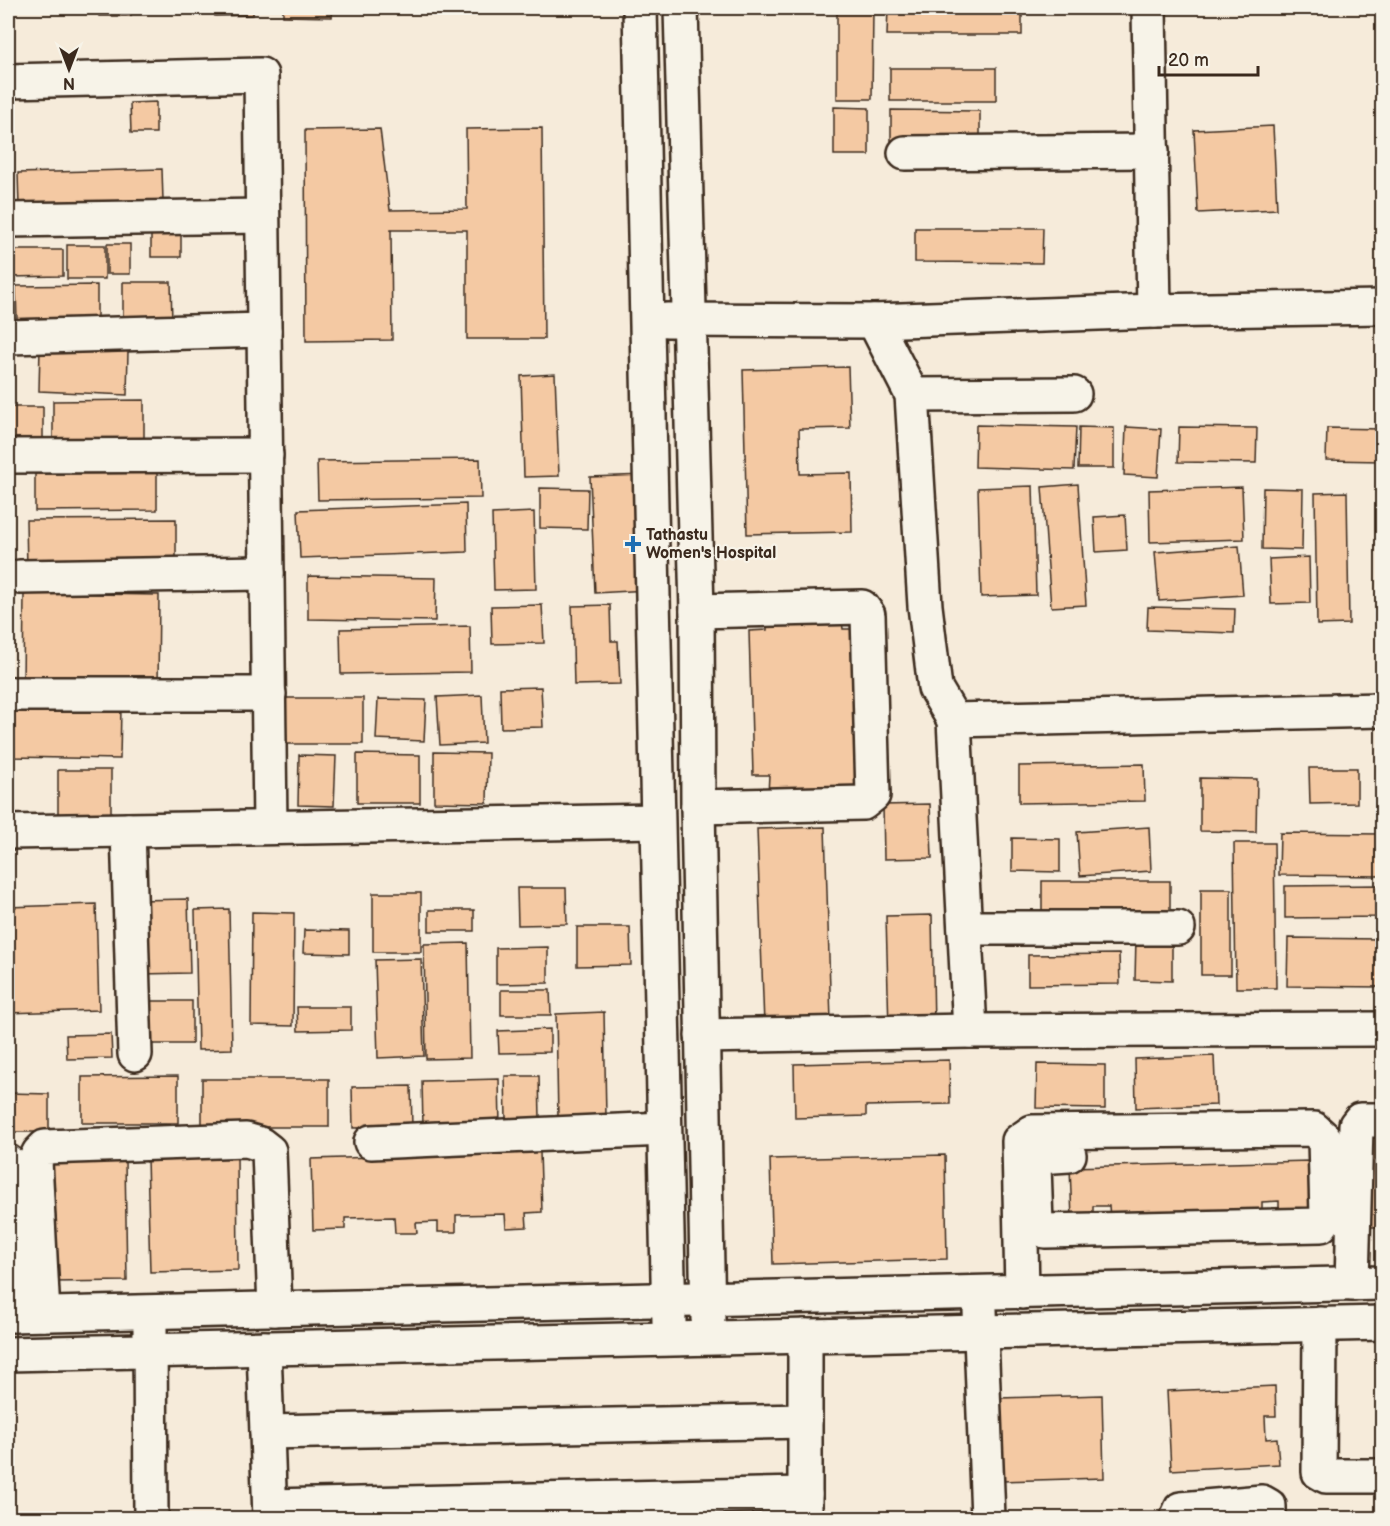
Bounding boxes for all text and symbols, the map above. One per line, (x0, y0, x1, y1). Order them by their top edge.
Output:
north arrow (39, 39, 99, 99)
scale bar (1159, 39, 1258, 77)
text: 20 m (1168, 50, 1209, 71)
text: N (63, 73, 75, 92)
place label: Tathastu Women's Hospital (646, 526, 776, 563)
marker: Tathastu Women's Hospital (624, 535, 642, 553)

